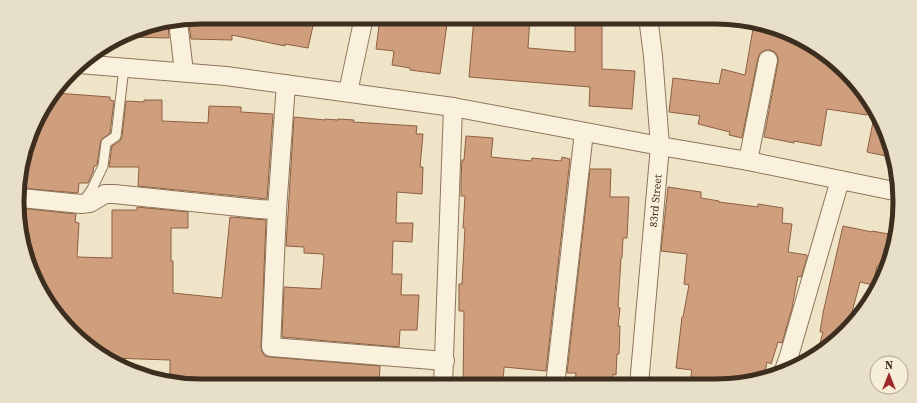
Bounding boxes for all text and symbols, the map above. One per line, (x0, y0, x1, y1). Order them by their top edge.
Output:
street label: 83rd Street (645, 173, 665, 228)
north arrow (869, 355, 909, 395)
text: N (885, 358, 893, 373)

